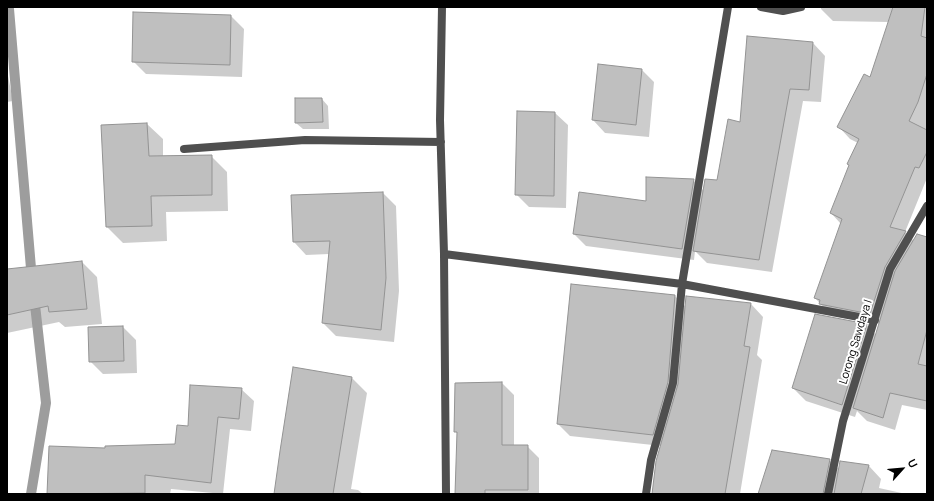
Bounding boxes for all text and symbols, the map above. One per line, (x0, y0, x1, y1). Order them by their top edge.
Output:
street label: Lorong Sawdaya I (837, 298, 875, 386)
north arrow (882, 449, 922, 489)
text: U (905, 456, 922, 470)

